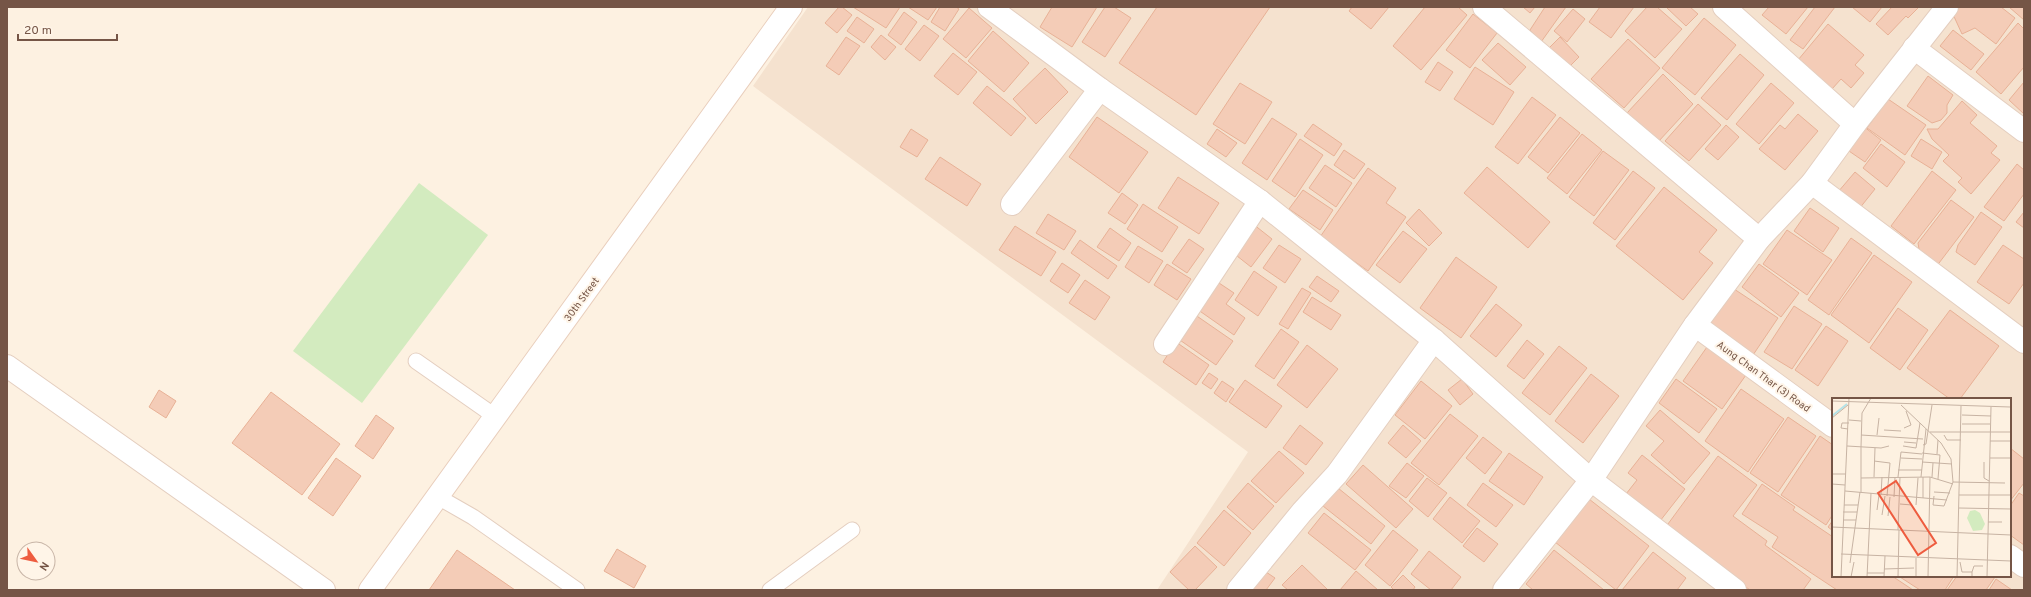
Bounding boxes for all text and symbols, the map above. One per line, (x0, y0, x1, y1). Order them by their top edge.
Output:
scale bar (18, 16, 117, 42)
text: 20 m (24, 23, 52, 39)
street label: 30th Street (562, 275, 603, 325)
street label: Aung Chan Thar (3) Road (1714, 339, 1813, 416)
inset map (1832, 398, 2011, 577)
north arrow (16, 541, 56, 581)
text: N (36, 559, 52, 573)

